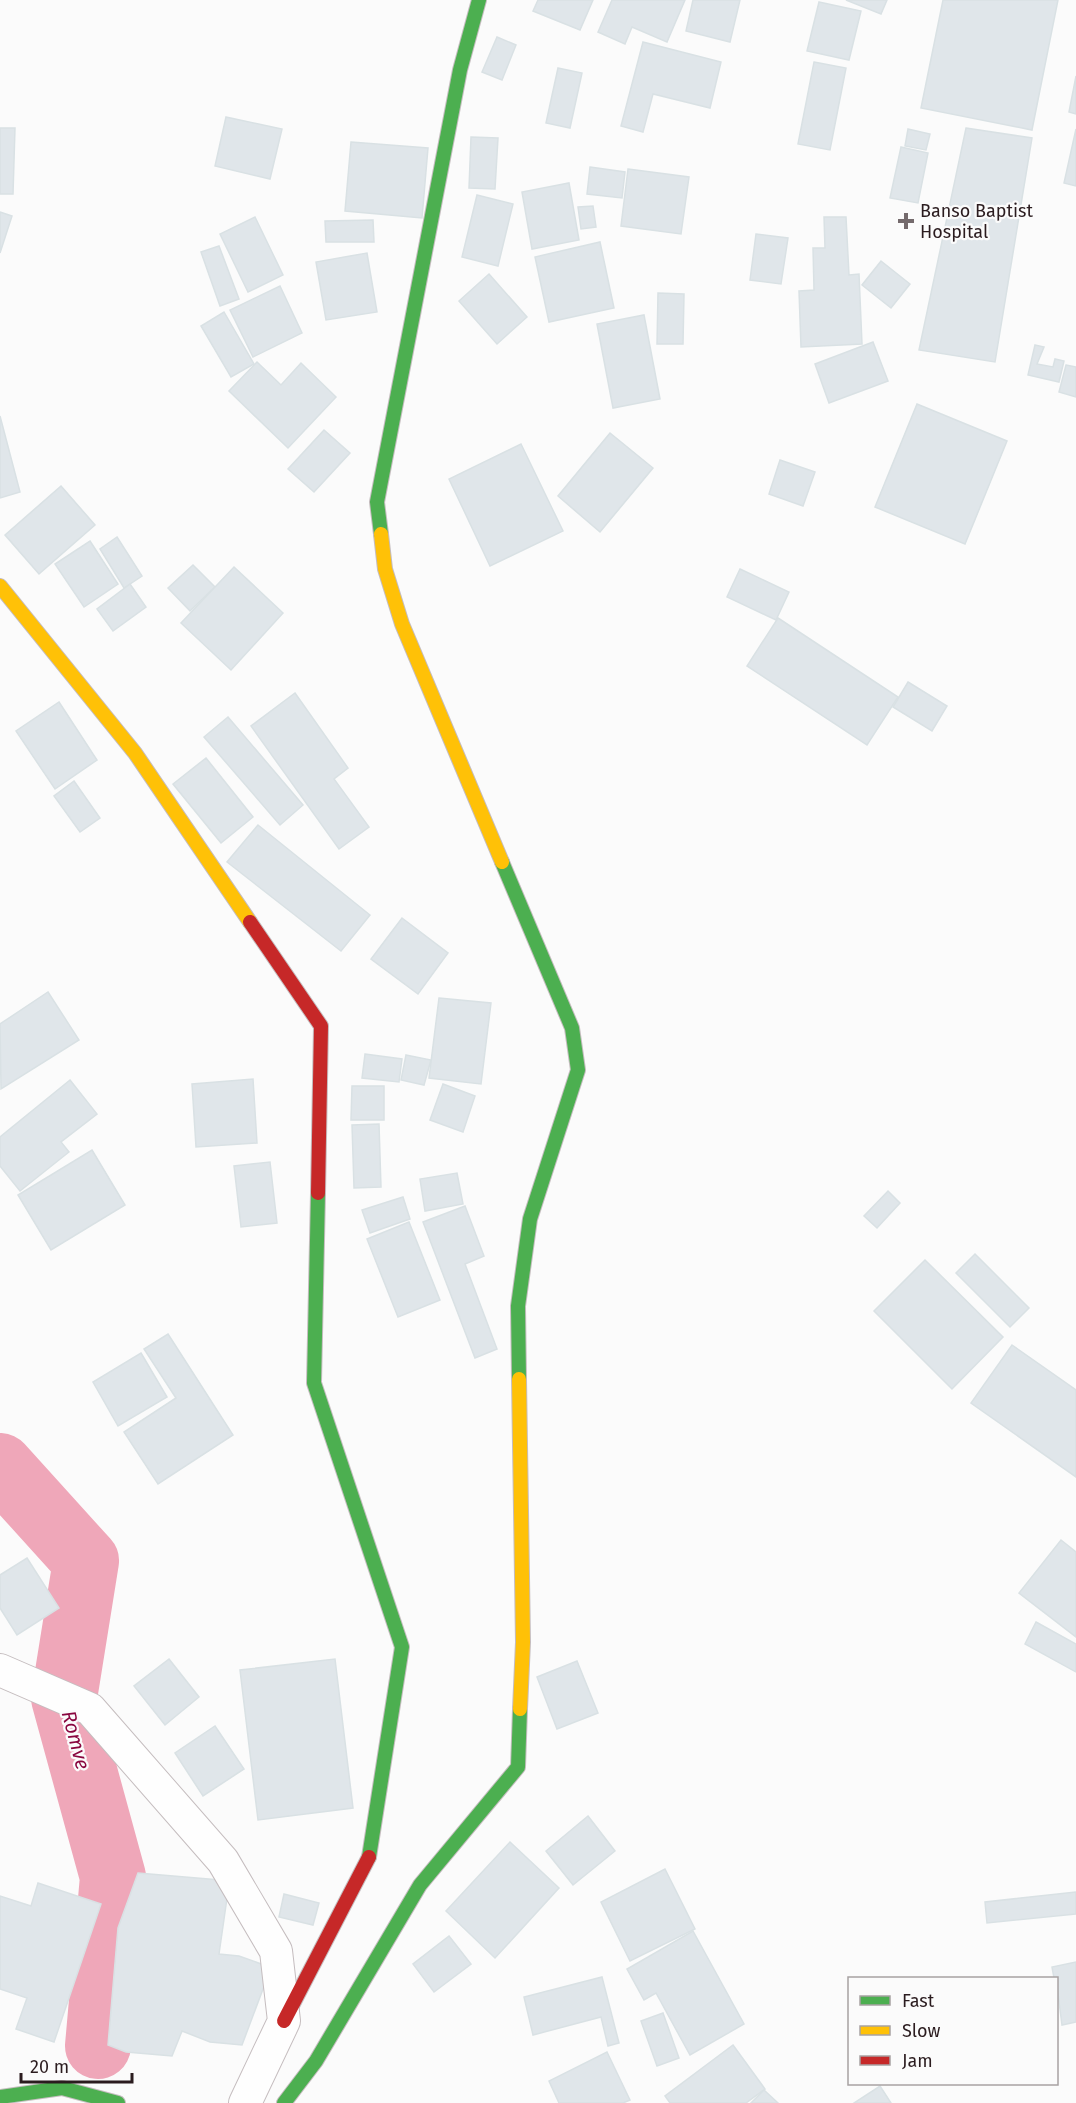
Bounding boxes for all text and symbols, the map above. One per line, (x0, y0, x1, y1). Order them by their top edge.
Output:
place label: Banso Baptist Hospital (920, 200, 1033, 243)
marker: Banso Baptist Hospital (897, 212, 915, 230)
water label: Romve (57, 1708, 95, 1772)
legend (848, 1977, 1058, 2085)
text: Fast (902, 1990, 935, 2012)
text: Slow (902, 2020, 941, 2042)
scale bar (21, 2046, 132, 2084)
text: Jam (902, 2050, 933, 2072)
text: 20 m (30, 2056, 69, 2078)

